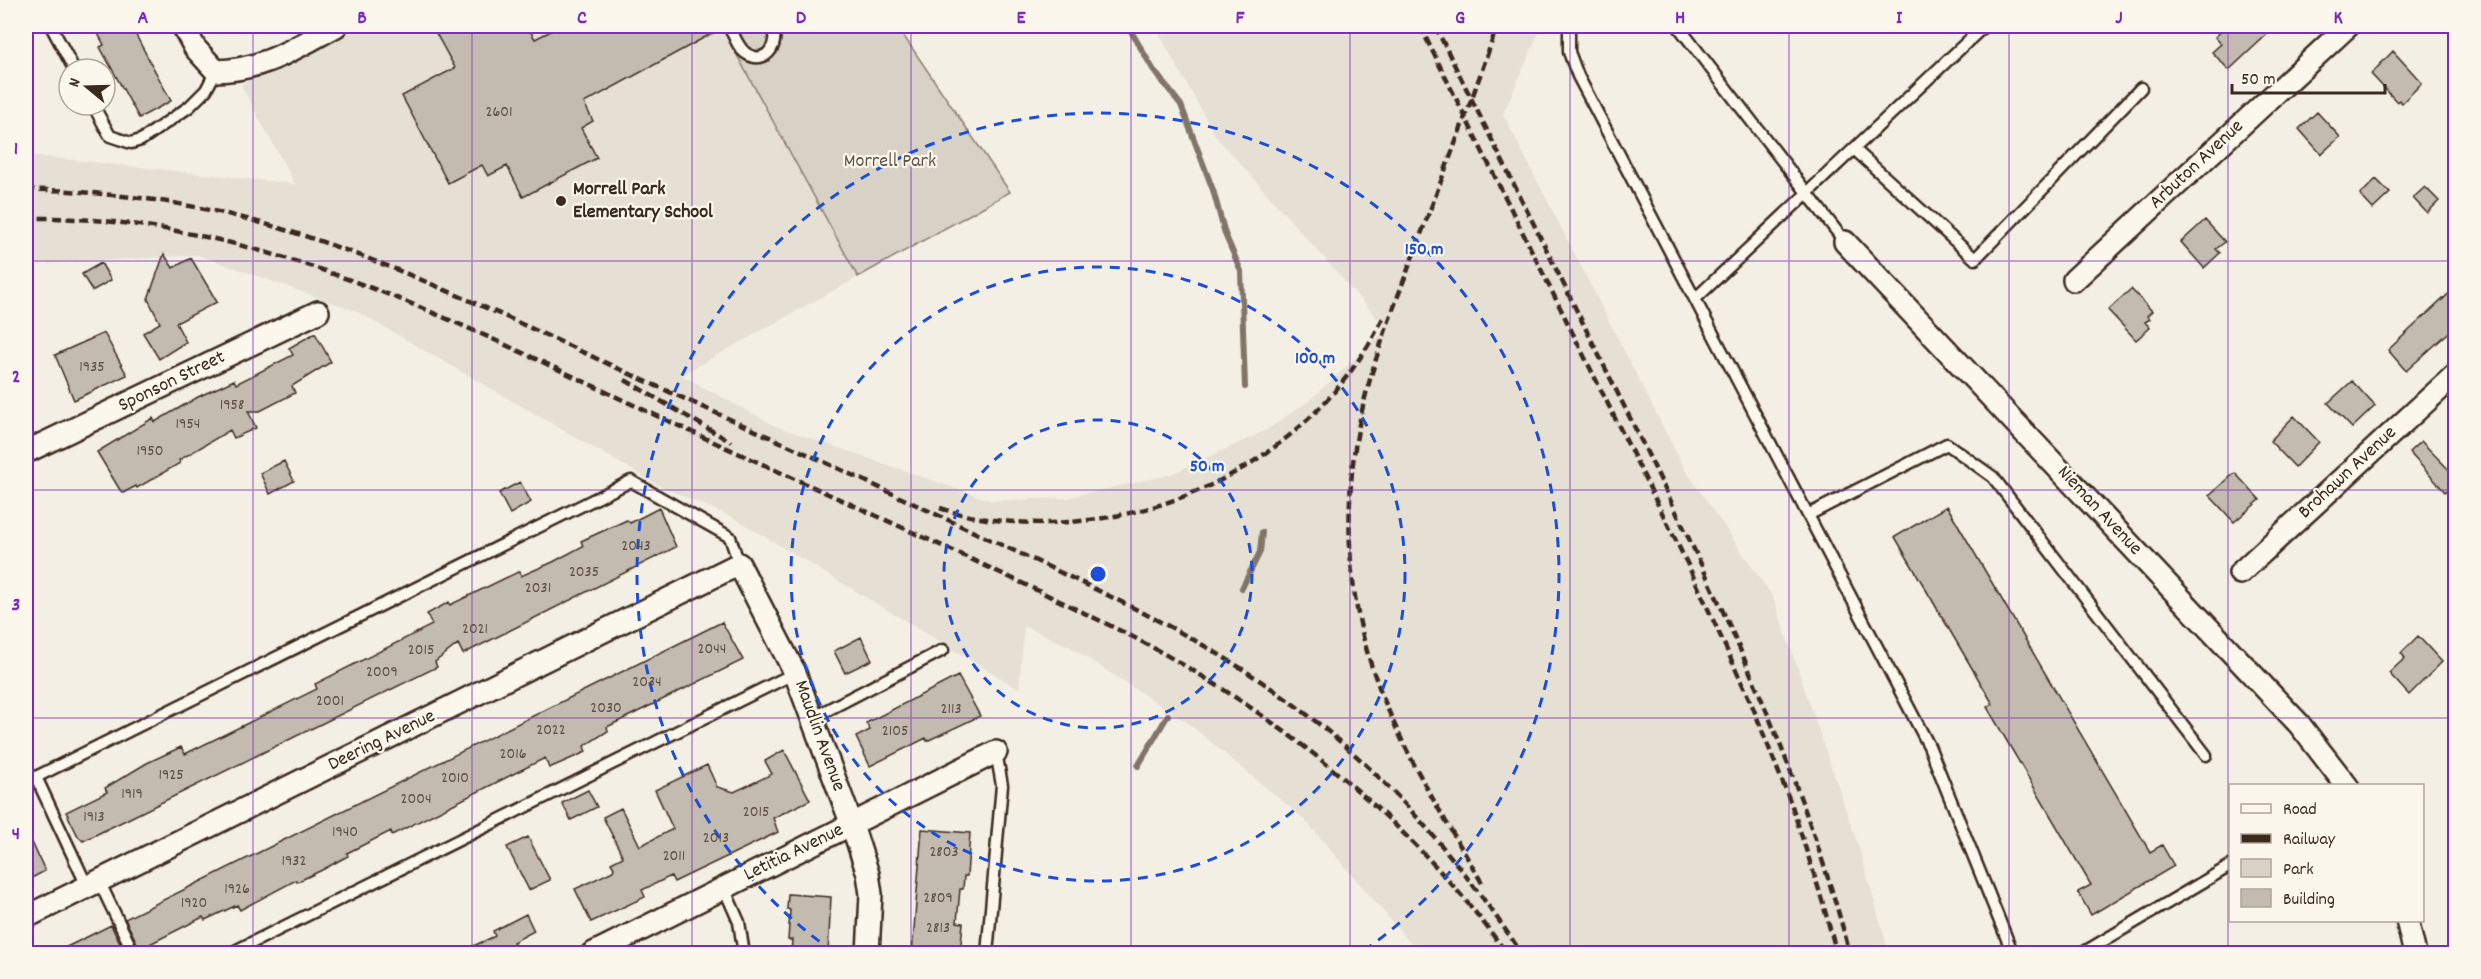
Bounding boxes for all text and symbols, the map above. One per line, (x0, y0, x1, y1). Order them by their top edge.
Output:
text: A (138, 5, 149, 33)
text: B (357, 5, 367, 33)
text: C (577, 5, 587, 33)
text: D (796, 5, 807, 33)
text: E (1016, 5, 1026, 33)
text: F (1236, 5, 1246, 33)
text: G (1455, 5, 1465, 33)
text: H (1675, 5, 1685, 33)
text: I (1896, 5, 1903, 33)
text: J (2115, 5, 2123, 33)
text: K (2333, 5, 2343, 33)
north arrow (57, 57, 117, 117)
scale bar (2232, 57, 2385, 95)
text: 50 m (2241, 68, 2276, 93)
text: N (63, 75, 87, 90)
house number: 2601 (485, 101, 513, 124)
street label: Arbuton Avenue (2143, 114, 2251, 216)
text: 1 (14, 136, 18, 164)
park label: Morrell Park (844, 148, 936, 176)
place label: Morrell Park Elementary School (573, 176, 713, 227)
marker: Morrell Park Elementary School (554, 194, 568, 208)
text: 150 m (1405, 238, 1443, 263)
street label: Sponson Street (114, 344, 230, 420)
text: 100 m (1295, 347, 1335, 372)
house number: 1935 (79, 356, 105, 379)
text: 2 (12, 364, 20, 392)
house number: 1958 (220, 394, 244, 417)
house number: 1954 (176, 413, 200, 436)
street label: Brohawn Avenue (2292, 420, 2404, 526)
house number: 1950 (137, 440, 163, 463)
text: 50 m (1190, 455, 1224, 480)
street label: Nieman Avenue (2050, 460, 2148, 562)
house number: 2043 (621, 535, 651, 558)
house number: 2035 (569, 561, 599, 584)
centre of rings (1088, 564, 1108, 584)
house number: 2031 (525, 577, 551, 600)
text: 3 (12, 592, 20, 620)
house number: 2021 (462, 618, 488, 641)
house number: 2044 (698, 638, 727, 661)
house number: 2015 (408, 639, 434, 662)
house number: 2009 (366, 661, 398, 684)
house number: 2034 (632, 671, 662, 694)
street label: Maudlin Avenue (786, 677, 852, 796)
house number: 2001 (316, 690, 344, 713)
house number: 2030 (590, 697, 622, 720)
house number: 2113 (940, 698, 962, 721)
street label: Deering Avenue (324, 703, 441, 779)
house number: 2022 (536, 719, 566, 742)
house number: 2105 (882, 720, 908, 743)
house number: 2016 (499, 743, 527, 766)
house number: 1925 (158, 764, 184, 787)
house number: 2010 (441, 767, 469, 790)
house number: 1919 (121, 783, 143, 806)
legend (2229, 784, 2424, 922)
house number: 2004 (400, 788, 432, 811)
text: Road (2283, 798, 2317, 823)
house number: 2015 (743, 801, 769, 824)
house number: 1913 (83, 806, 105, 829)
street label: Letitia Avenue (739, 817, 849, 889)
text: 4 (12, 821, 20, 849)
house number: 1940 (332, 821, 358, 844)
house number: 2013 (703, 827, 729, 850)
text: Railway (2283, 828, 2336, 853)
house number: 2803 (929, 841, 959, 864)
house number: 2011 (663, 845, 685, 868)
house number: 1932 (282, 850, 306, 873)
text: Park (2283, 858, 2314, 883)
house number: 1926 (224, 878, 250, 901)
house number: 2809 (923, 887, 953, 910)
text: Building (2283, 888, 2335, 913)
house number: 1920 (181, 892, 207, 915)
house number: 2813 (926, 917, 950, 940)

